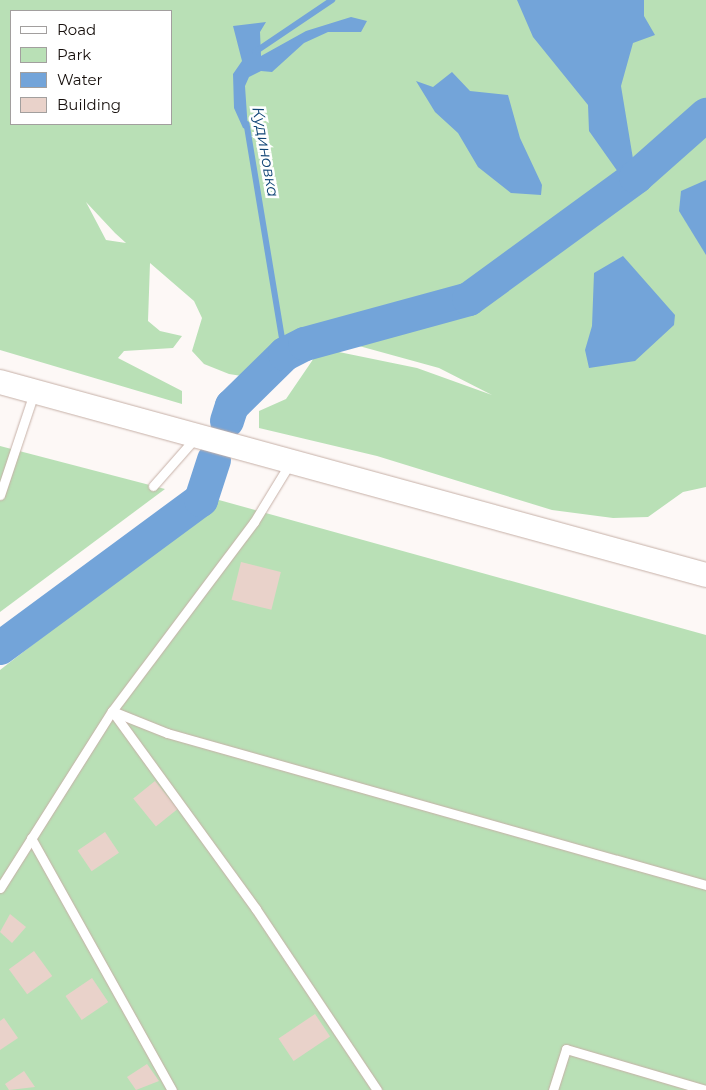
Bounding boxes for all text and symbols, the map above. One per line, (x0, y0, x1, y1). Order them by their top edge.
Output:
legend (10, 10, 172, 125)
text: Road (57, 20, 96, 39)
text: Park (57, 45, 91, 64)
text: Water (57, 70, 103, 89)
text: Building (57, 95, 121, 114)
water label: Кудиновка (248, 105, 282, 199)

